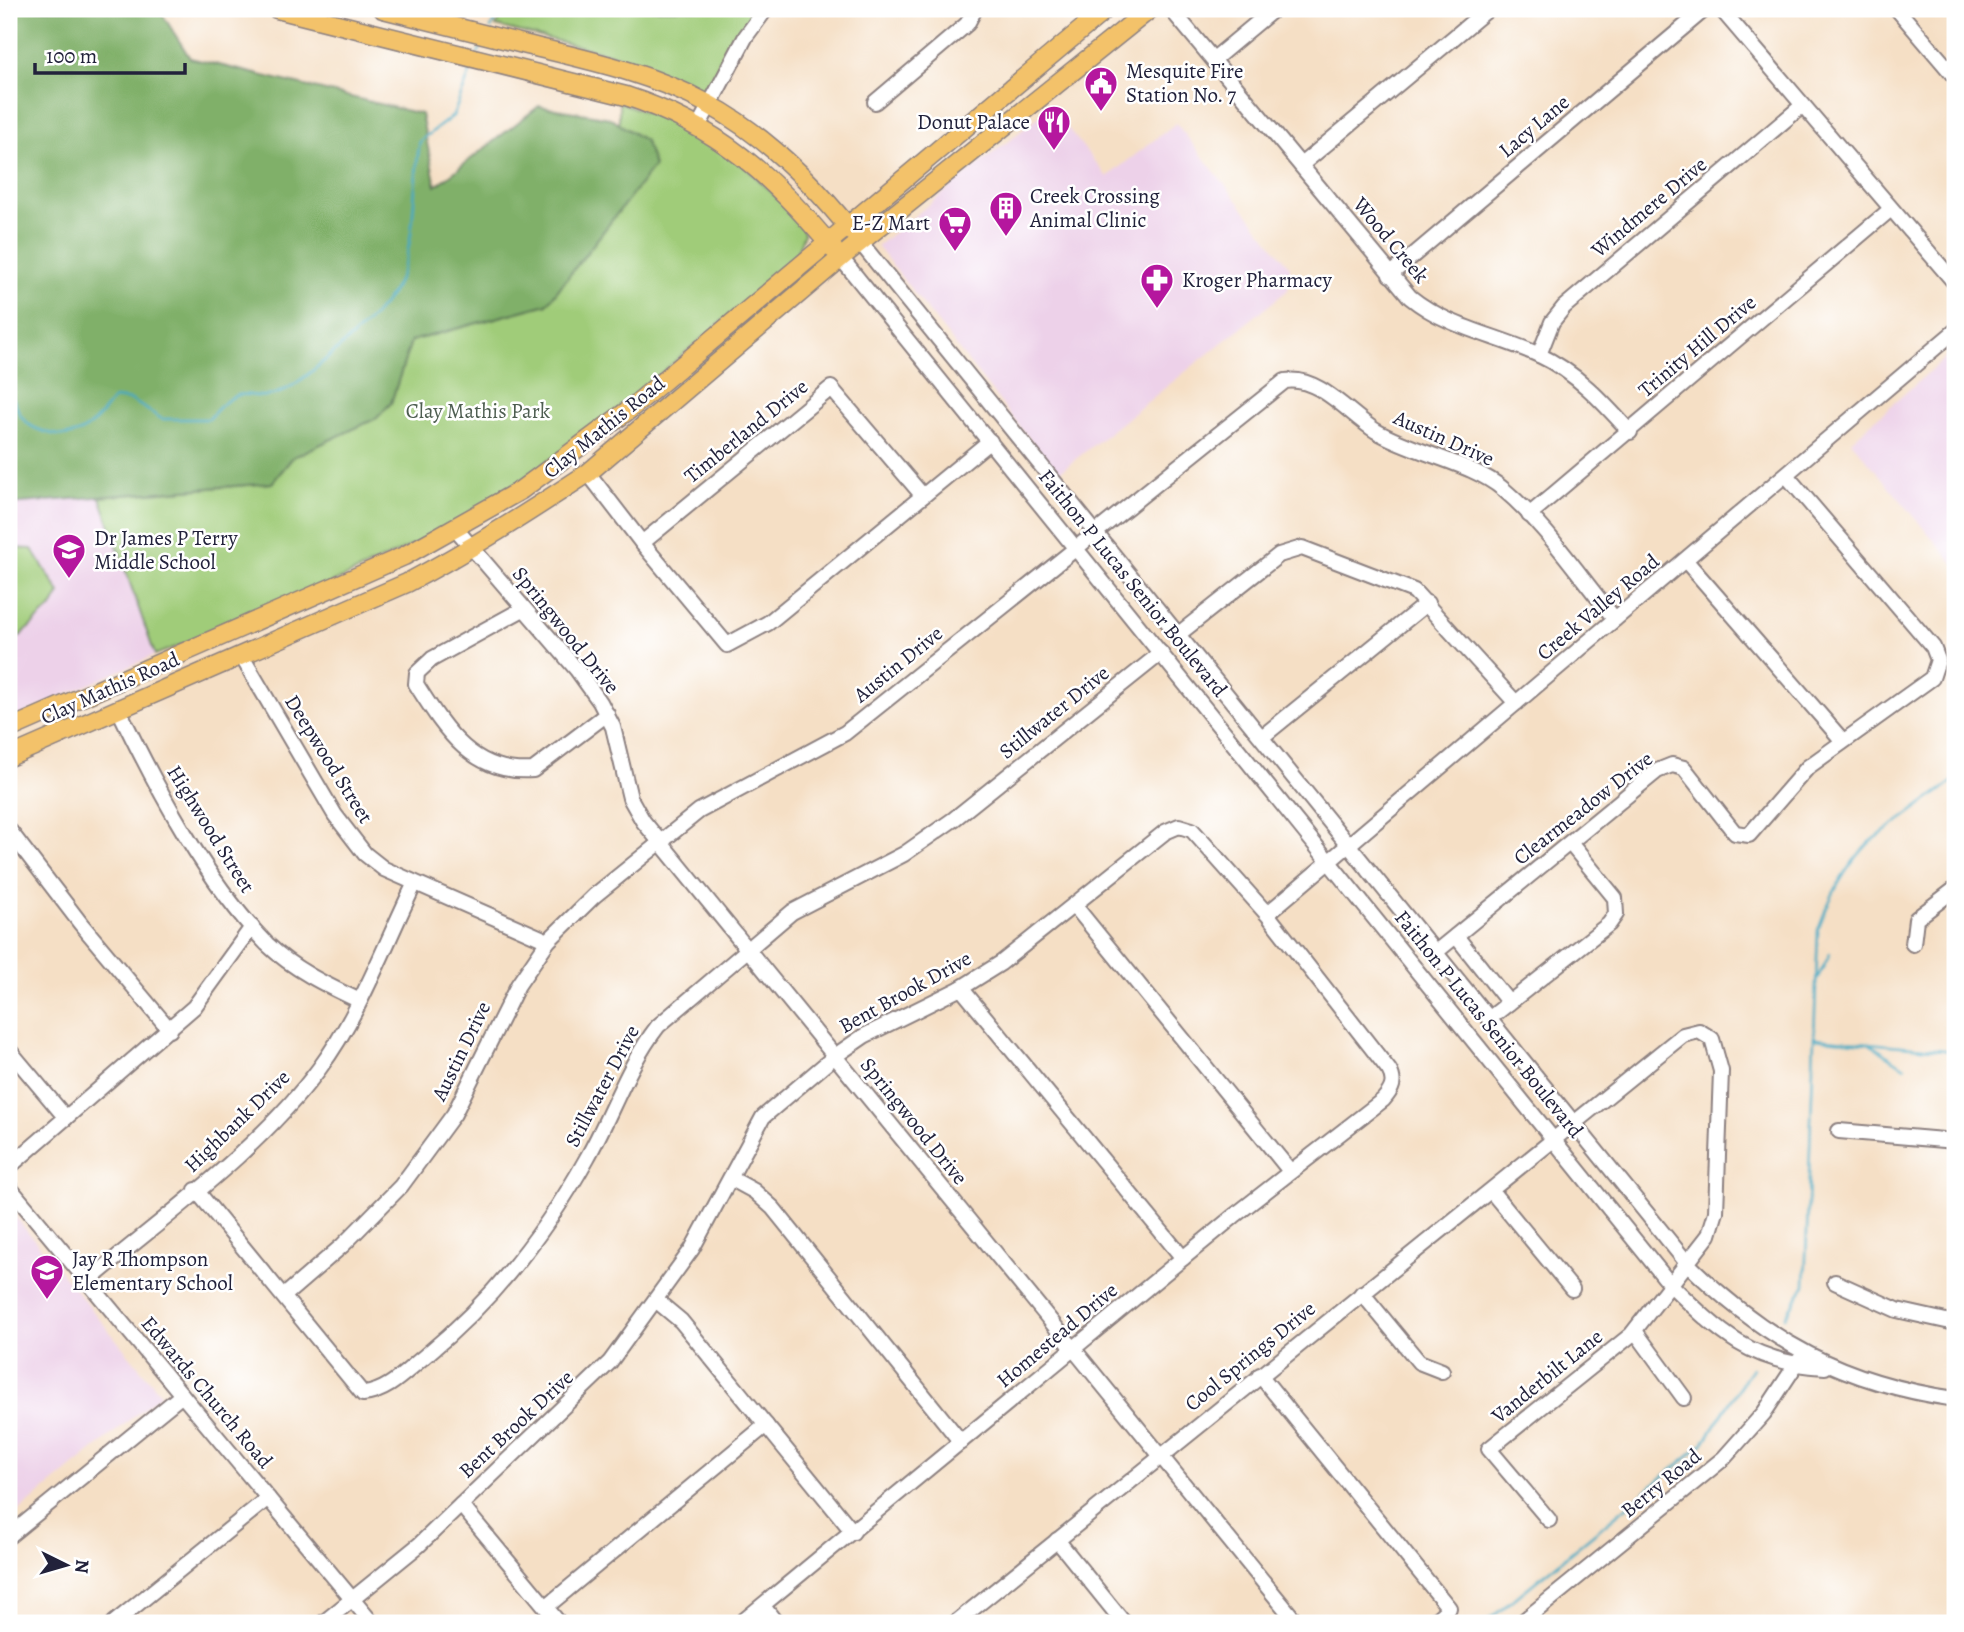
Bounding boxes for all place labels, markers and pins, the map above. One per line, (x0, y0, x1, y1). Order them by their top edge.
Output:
place label: Mesquite Fire Station No. 7 (1126, 57, 1243, 109)
public building icon: Mesquite Fire Station No. 7 (1082, 64, 1120, 113)
restaurant icon: Donut Palace (1035, 103, 1073, 152)
place label: Donut Palace (917, 108, 1030, 136)
place label: Creek Crossing Animal Clinic (1029, 182, 1160, 234)
building icon: Creek Crossing Animal Clinic (987, 189, 1025, 238)
supermarket icon: E-Z Mart (936, 204, 974, 253)
place label: E-Z Mart (852, 209, 930, 237)
pharmacy icon: Kroger Pharmacy (1138, 261, 1176, 310)
place label: Kroger Pharmacy (1182, 266, 1332, 294)
place label: Dr James P Terry Middle School (94, 524, 238, 576)
school or university icon: Dr James P Terry Middle School (50, 531, 88, 580)
place label: Jay R Thompson Elementary School (72, 1245, 233, 1297)
school or university icon: Jay R Thompson Elementary School (28, 1252, 66, 1301)

